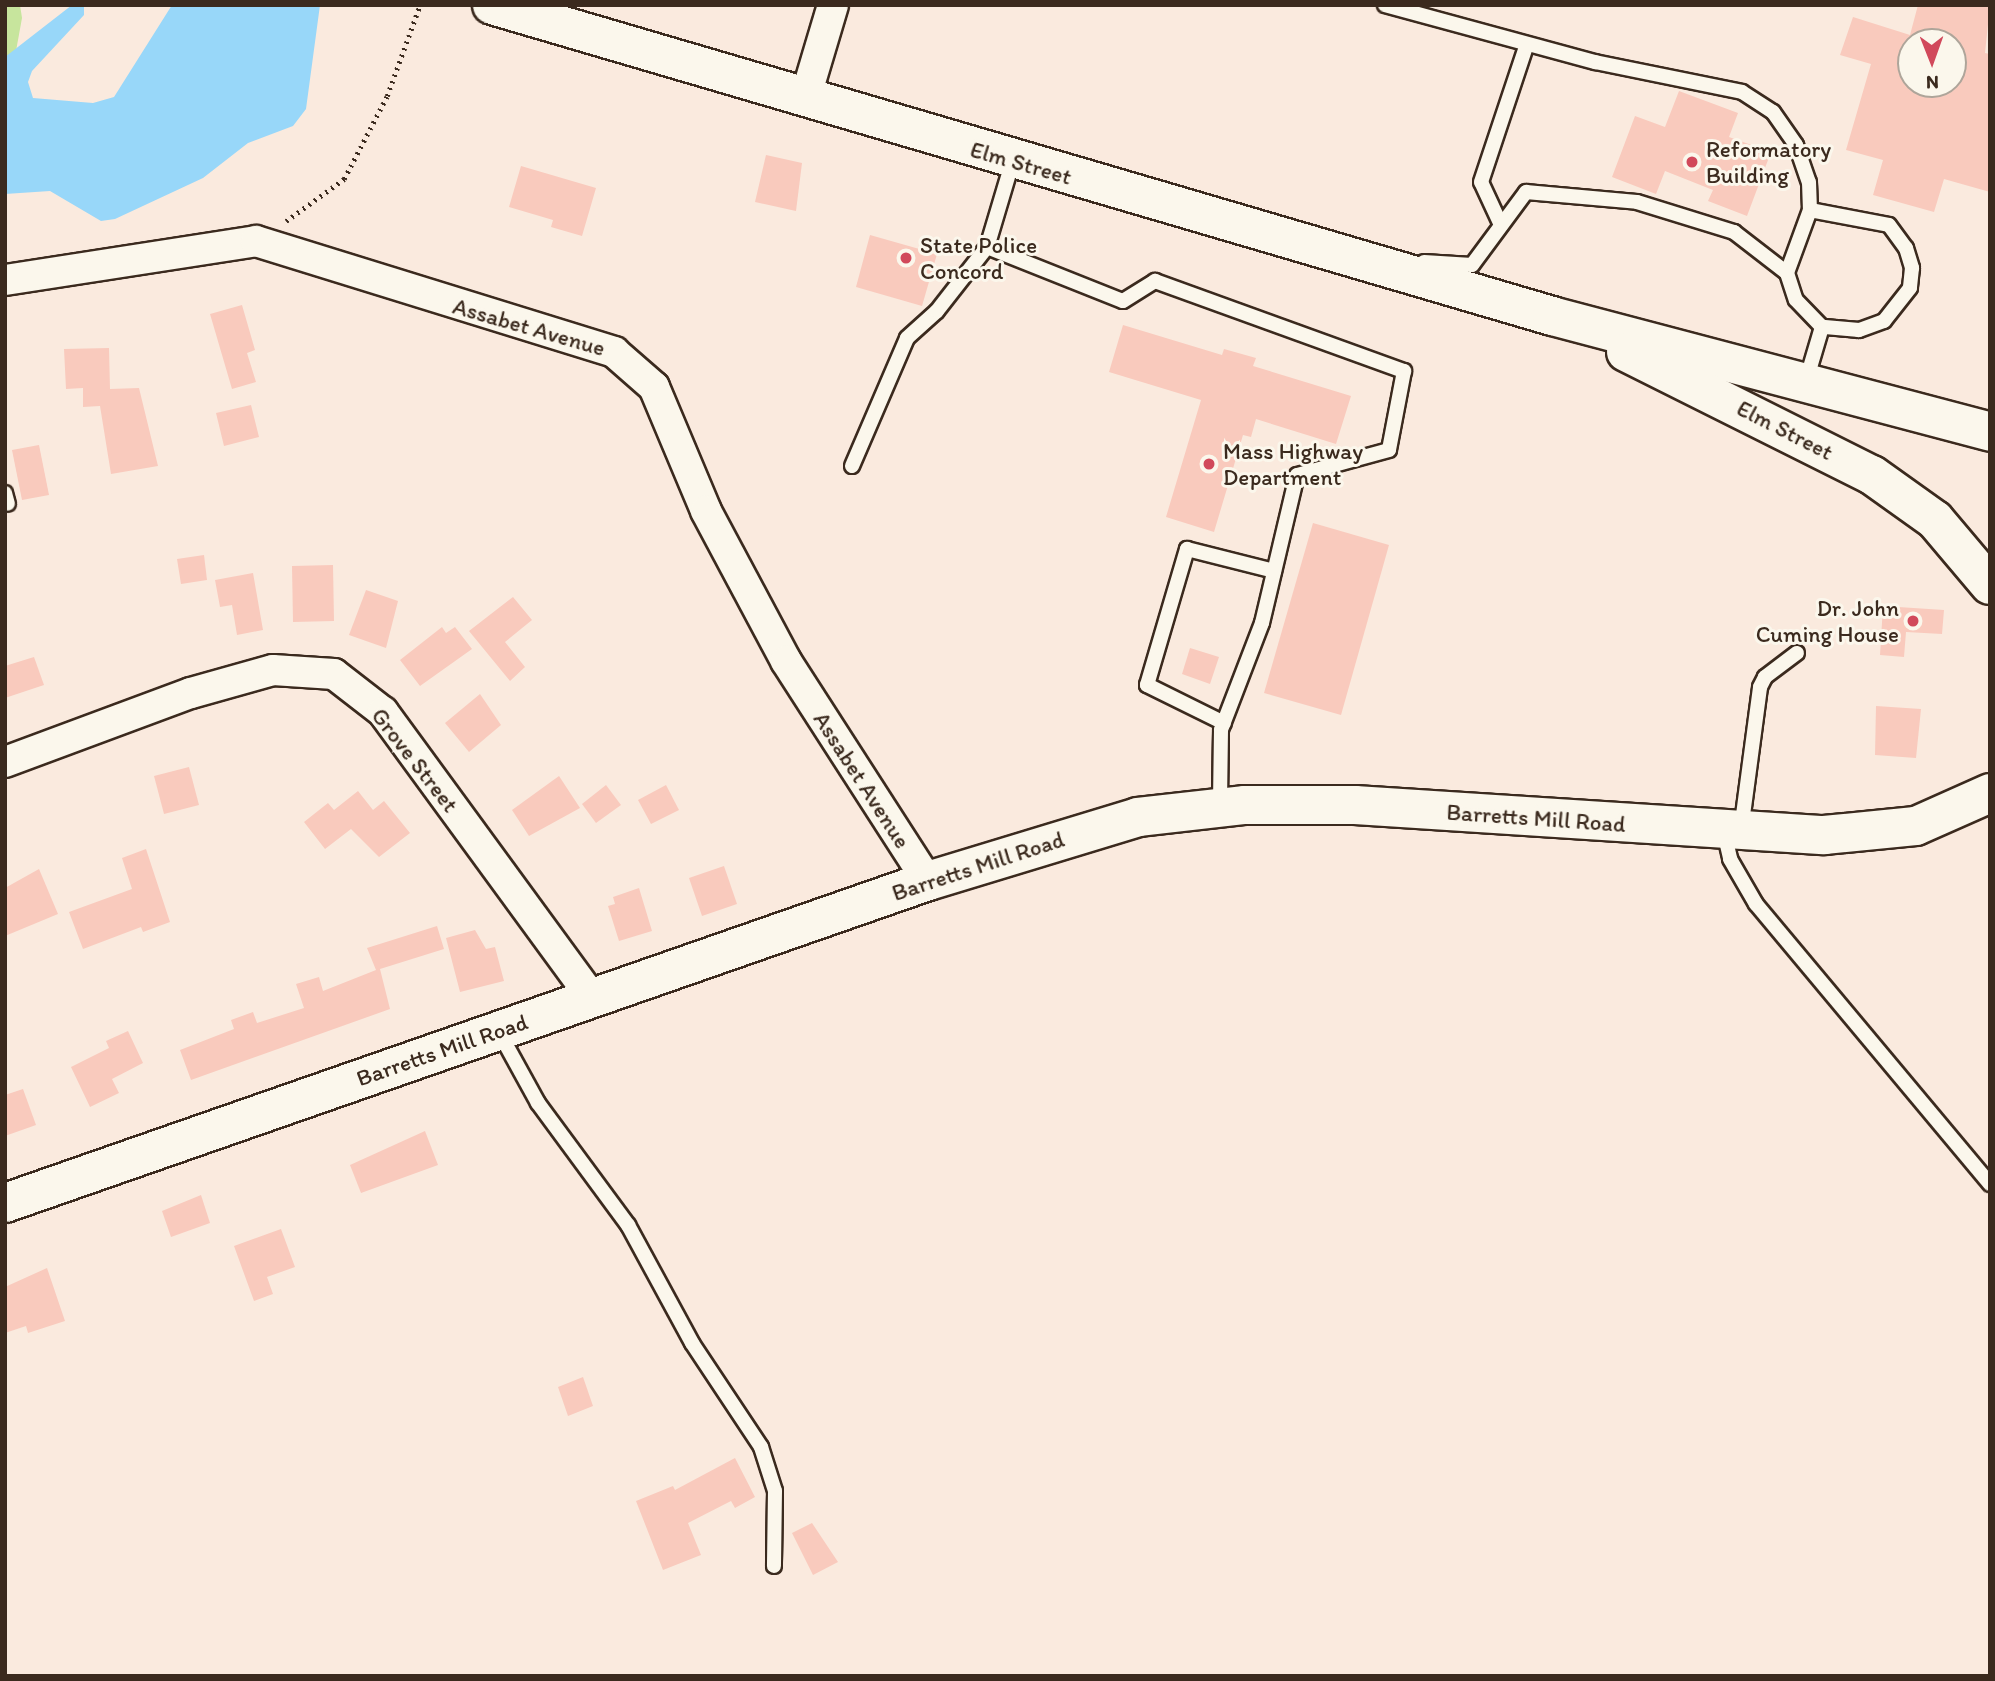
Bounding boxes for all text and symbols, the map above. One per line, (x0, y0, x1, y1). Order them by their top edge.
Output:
north arrow (1897, 28, 1967, 98)
text: N (1926, 71, 1939, 94)
street label: Elm Street (967, 135, 1075, 191)
place label: Reformatory Building (1706, 135, 1831, 189)
marker: Reformatory Building (1684, 154, 1700, 170)
place label: State Police Concord (920, 231, 1036, 285)
marker: State Police Concord (898, 250, 914, 266)
street label: Assabet Avenue (450, 292, 608, 362)
street label: Elm Street (1733, 394, 1837, 466)
place label: Mass Highway Department (1223, 437, 1362, 491)
marker: Mass Highway Department (1201, 456, 1217, 472)
place label: Dr. John Cuming House (1756, 594, 1899, 648)
marker: Dr. John Cuming House (1905, 613, 1921, 629)
street label: Grove Street (366, 703, 464, 817)
street label: Assabet Avenue (808, 707, 916, 853)
street label: Barretts Mill Road (1446, 798, 1626, 838)
street label: Barretts Mill Road (889, 825, 1067, 907)
street label: Barretts Mill Road (353, 1008, 531, 1092)

